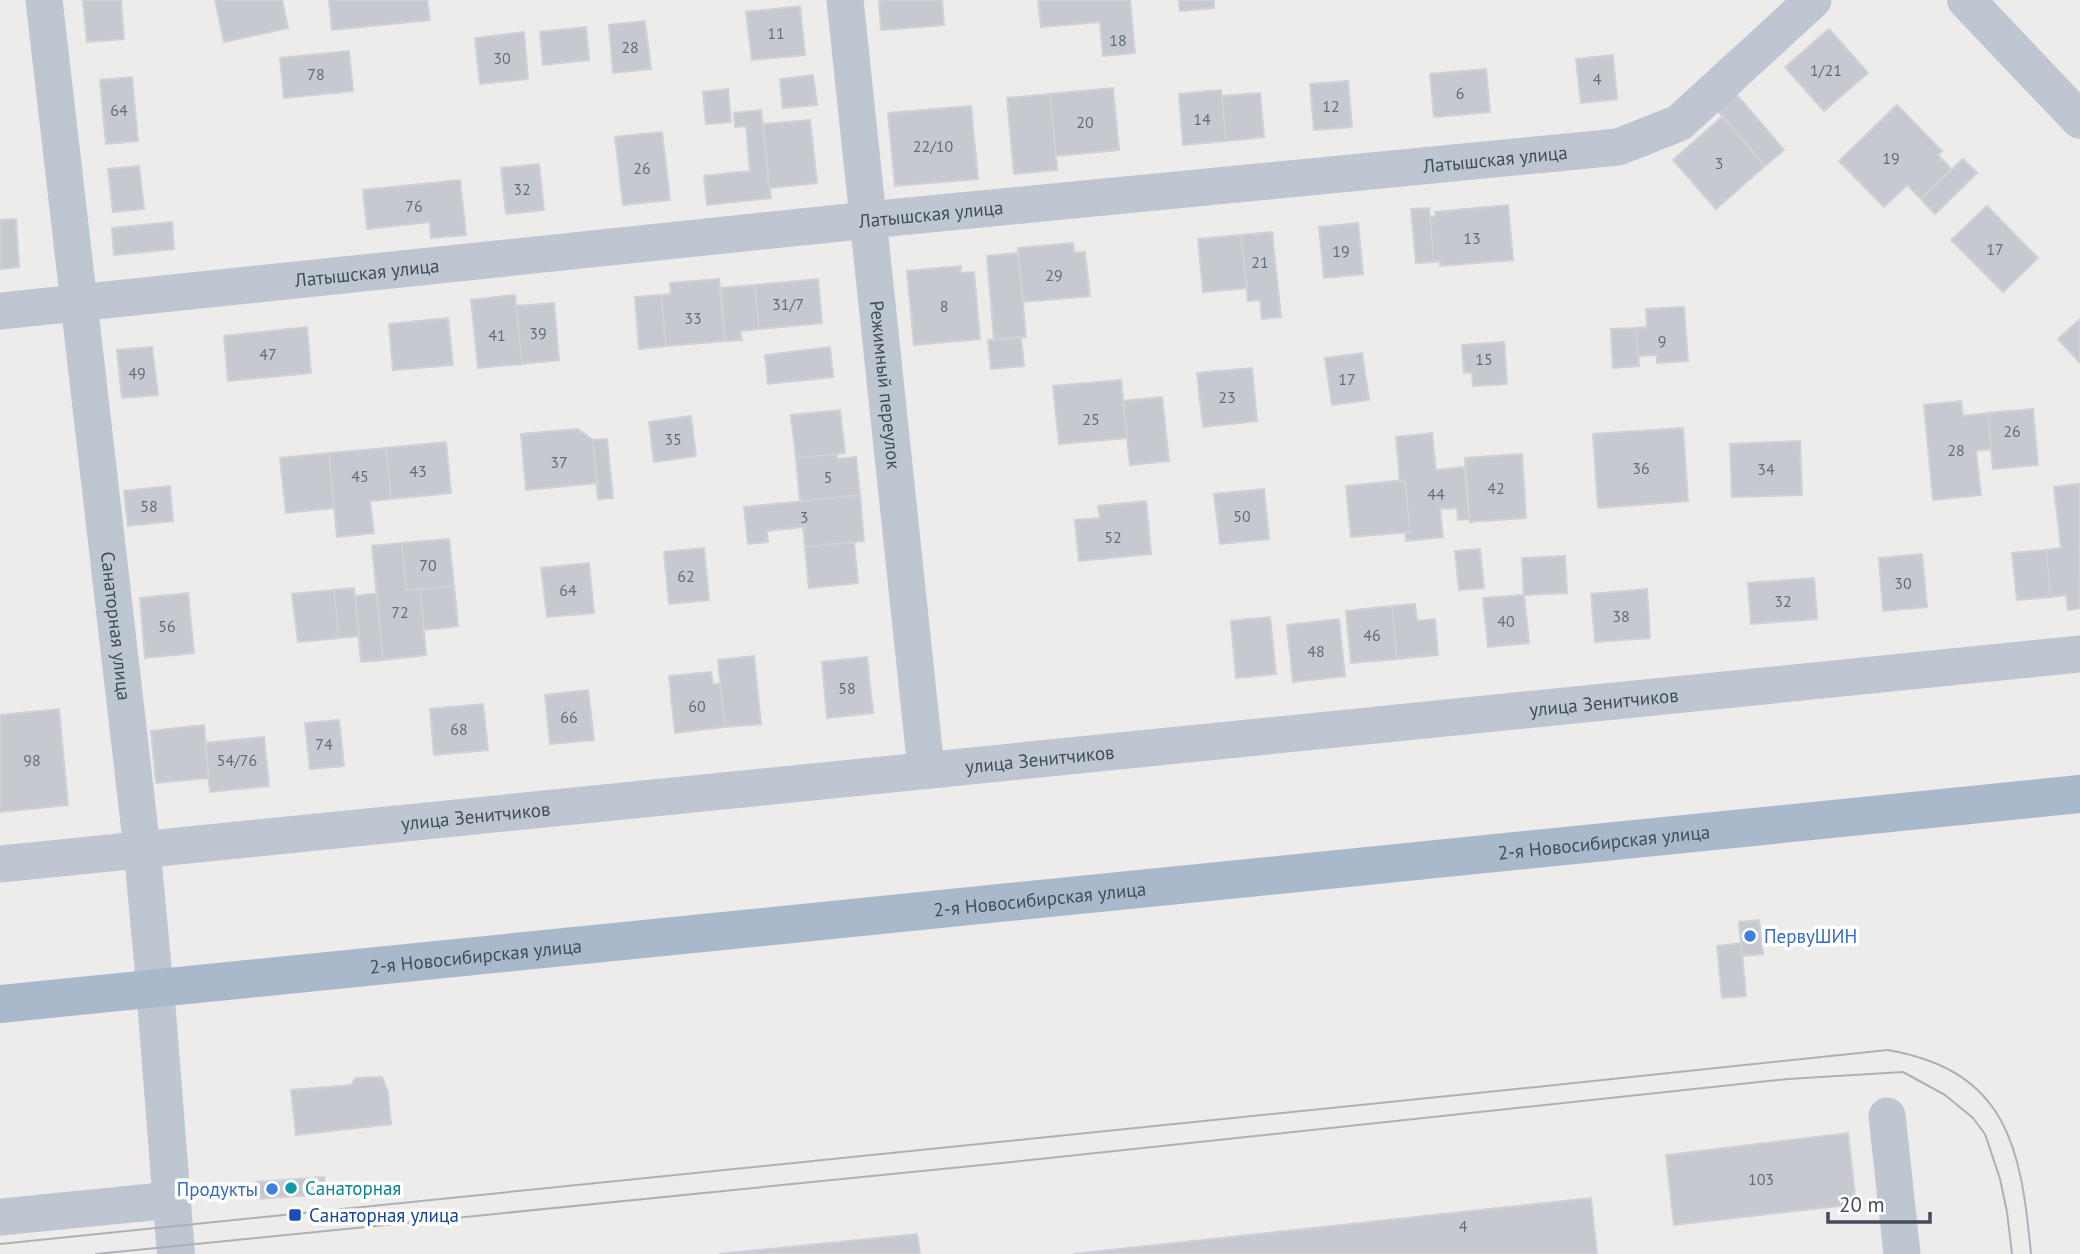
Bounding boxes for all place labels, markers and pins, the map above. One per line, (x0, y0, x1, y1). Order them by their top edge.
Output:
place label: ПервуШИН (1764, 924, 1857, 948)
marker: ПервуШИН (1742, 928, 1758, 944)
place label: Санаторная (305, 1176, 401, 1200)
place label: Продукты (177, 1177, 258, 1201)
marker: Санаторная (283, 1180, 299, 1196)
marker: Продукты (264, 1181, 280, 1197)
place label: Санаторная улица (309, 1203, 459, 1227)
marker: Санаторная улица (287, 1207, 303, 1223)

